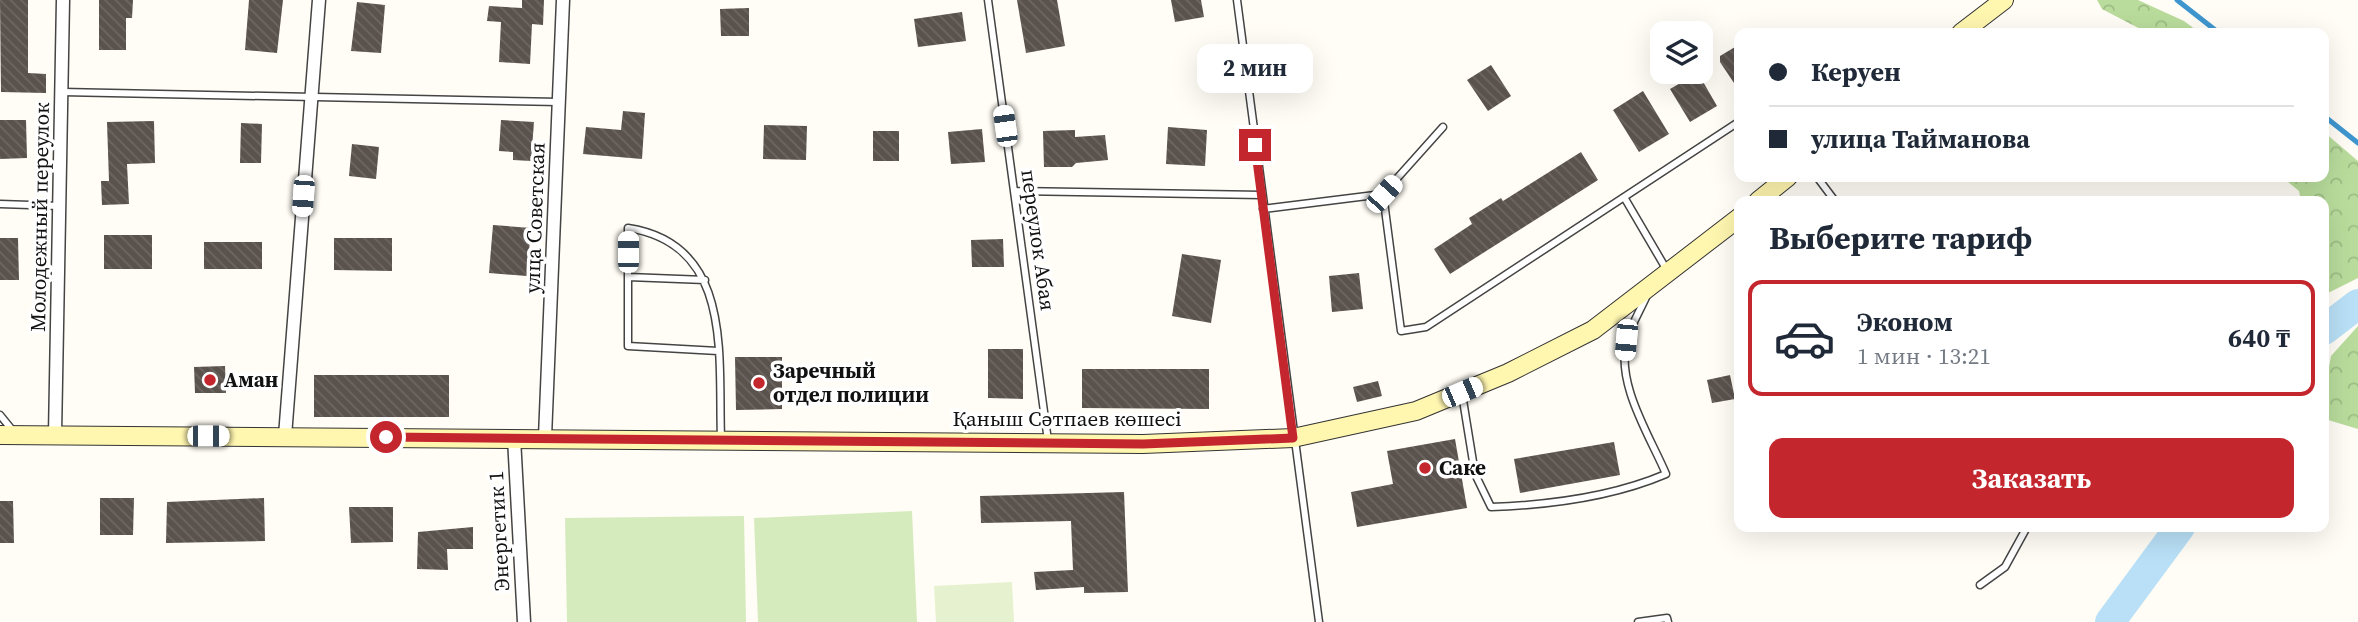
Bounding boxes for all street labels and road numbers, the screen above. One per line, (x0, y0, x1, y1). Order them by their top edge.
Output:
street label: Молодежный переулок (23, 102, 56, 332)
street label: улца Советская (517, 142, 552, 294)
street label: переулок Абая (1014, 167, 1063, 313)
street label: Қаныш Сәтпаев көшесі (952, 404, 1182, 433)
street label: Энергетик 1 (481, 470, 516, 592)

